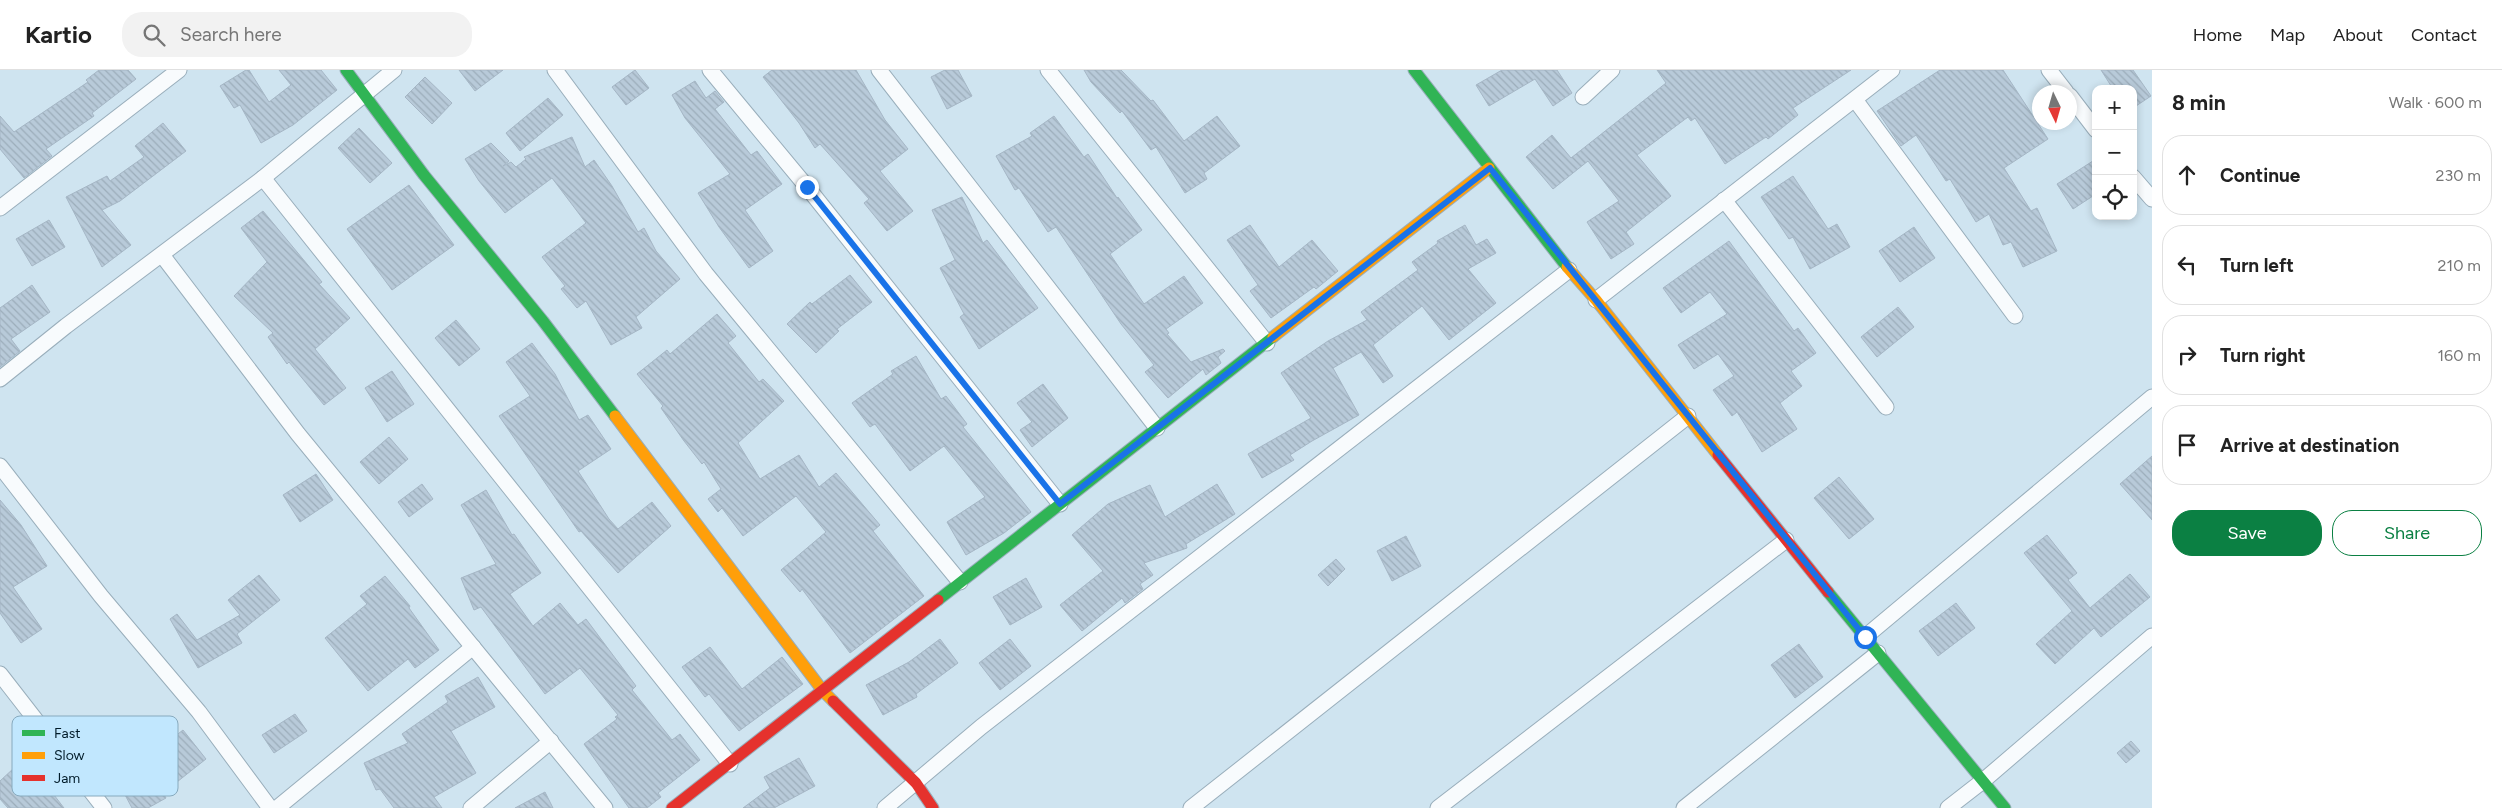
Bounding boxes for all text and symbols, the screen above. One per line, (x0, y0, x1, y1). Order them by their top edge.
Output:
search box (122, 12, 472, 57)
text: Kartio (25, 20, 92, 49)
icon: search (140, 21, 168, 49)
text: Search here (180, 23, 282, 46)
text: Home (2193, 24, 2242, 46)
text: Map (2270, 24, 2305, 46)
text: About (2333, 24, 2383, 46)
text: Contact (2411, 24, 2477, 46)
north arrow (2032, 85, 2077, 130)
map controls (2092, 85, 2137, 220)
button: + (2092, 85, 2137, 130)
text: 8 min (2172, 90, 2226, 115)
text: Walk · 600 m (2389, 93, 2482, 112)
button: − (2092, 130, 2137, 175)
icon: ahead (2173, 161, 2201, 189)
text: Continue (2220, 164, 2300, 187)
text: 230 m (2436, 166, 2481, 185)
button: locate (2092, 175, 2137, 220)
route end (796, 176, 819, 199)
icon: left (2173, 251, 2201, 279)
text: Turn left (2220, 254, 2294, 277)
text: 210 m (2438, 256, 2481, 275)
icon: right (2173, 341, 2201, 369)
text: Turn right (2220, 344, 2306, 367)
text: 160 m (2438, 346, 2481, 365)
icon: arrive (2173, 431, 2201, 459)
text: Arrive at destination (2220, 434, 2399, 457)
button: Save (2172, 510, 2322, 556)
button: Share (2332, 510, 2482, 556)
route start (1854, 626, 1877, 649)
legend (12, 716, 178, 796)
text: Fast (54, 725, 80, 742)
text: Slow (54, 747, 85, 764)
text: Jam (54, 770, 80, 787)

